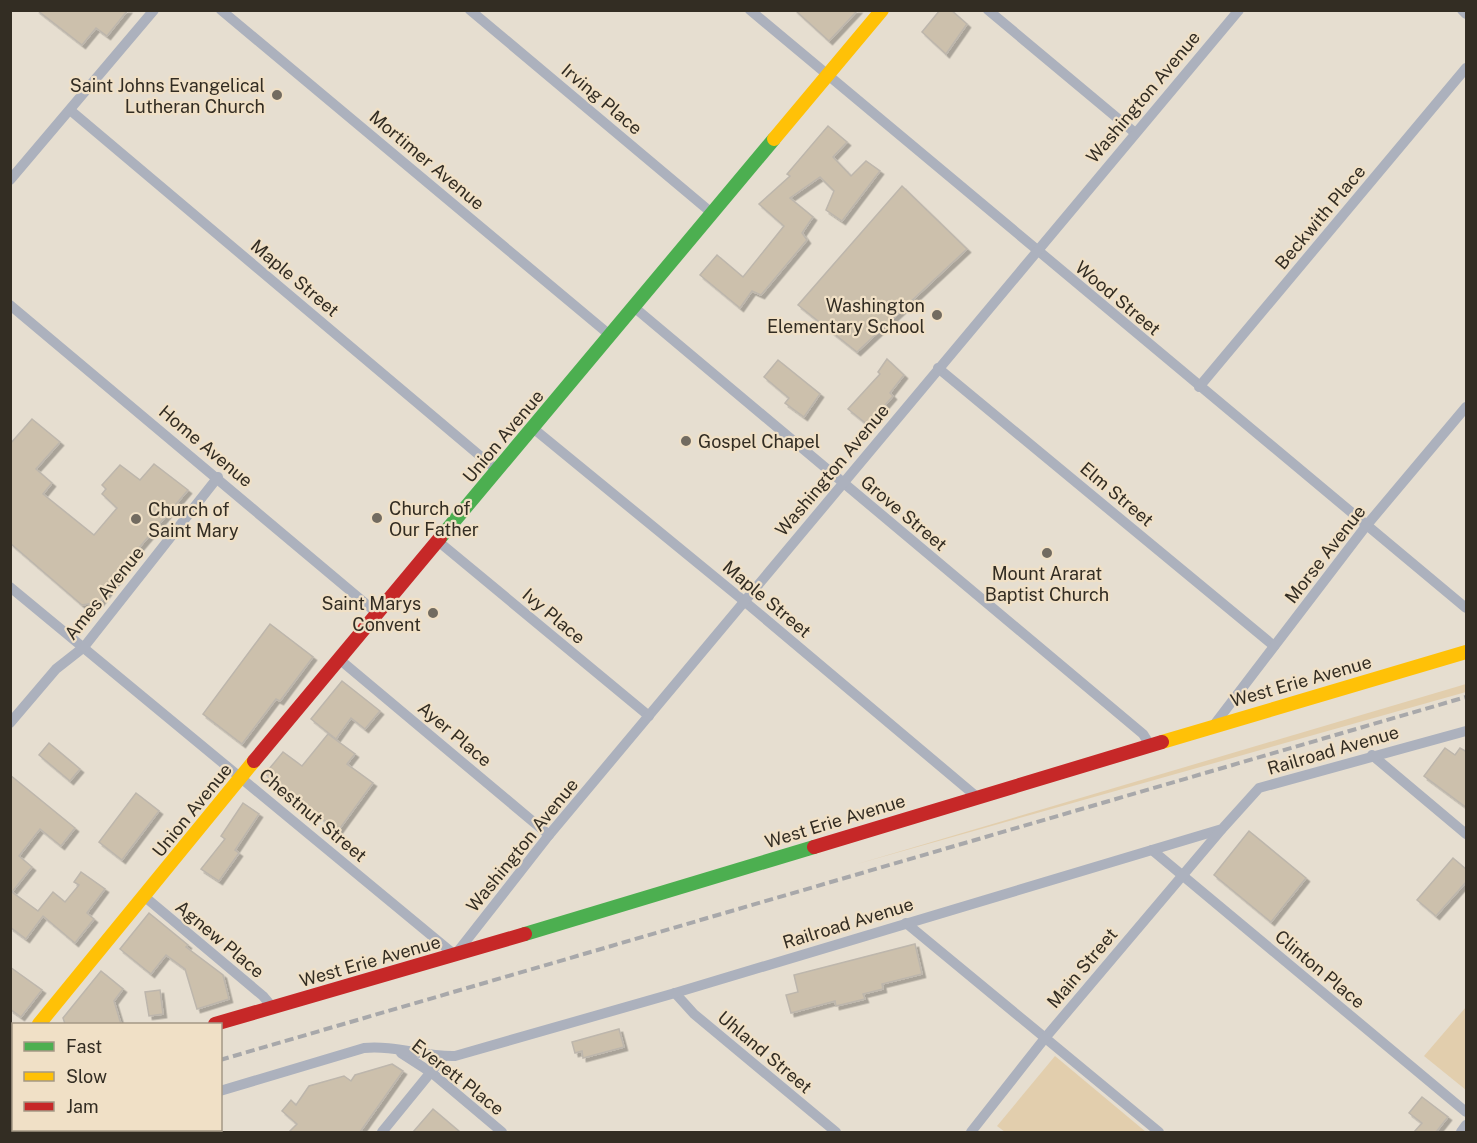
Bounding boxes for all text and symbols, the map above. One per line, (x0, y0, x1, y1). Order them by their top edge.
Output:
street label: Washington Avenue (1082, 27, 1204, 167)
street label: Irving Place (557, 59, 647, 139)
place label: Saint Johns Evangelical Lutheran Church (70, 75, 265, 117)
marker: Saint Johns Evangelical Lutheran Church (270, 88, 284, 102)
street label: Mortimer Avenue (365, 106, 489, 214)
street label: Beckwith Place (1270, 161, 1370, 273)
street label: Maple Street (247, 235, 343, 321)
street label: Wood Street (1071, 256, 1165, 340)
place label: Washington Elementary School (767, 295, 925, 337)
marker: Washington Elementary School (930, 308, 944, 322)
street label: Union Avenue (458, 386, 548, 486)
street label: Washington Avenue (771, 400, 893, 540)
street label: Home Avenue (155, 401, 257, 491)
place label: Gospel Chapel (698, 431, 820, 452)
marker: Gospel Chapel (679, 434, 693, 448)
street label: Elm Street (1076, 457, 1158, 531)
street label: Grove Street (857, 471, 951, 555)
place label: Church of Our Father (389, 498, 479, 540)
place label: Church of Saint Mary (148, 499, 239, 541)
street label: Morse Avenue (1280, 501, 1370, 607)
marker: Church of Our Father (370, 511, 384, 525)
marker: Church of Saint Mary (129, 512, 143, 526)
street label: Ames Avenue (60, 542, 148, 644)
marker: Mount Ararat Baptist Church (1040, 546, 1054, 560)
street label: Maple Street (719, 556, 815, 642)
place label: Mount Ararat Baptist Church (985, 563, 1109, 605)
street label: Ivy Place (519, 584, 589, 648)
place label: Saint Marys Convent (321, 593, 421, 635)
marker: Saint Marys Convent (426, 606, 440, 620)
street label: West Erie Avenue (1228, 651, 1374, 711)
street label: Ayer Place (414, 697, 496, 771)
street label: Railroad Avenue (1265, 721, 1401, 779)
street label: Union Avenue (148, 759, 236, 861)
street label: Chestnut Street (255, 764, 371, 866)
street label: Washington Avenue (462, 774, 582, 916)
street label: West Erie Avenue (762, 790, 908, 852)
street label: Railroad Avenue (780, 893, 916, 953)
street label: Agnew Place (171, 896, 269, 982)
street label: Main Street (1043, 924, 1121, 1012)
street label: Clinton Place (1271, 925, 1369, 1013)
street label: West Erie Avenue (297, 931, 443, 991)
street label: Uhland Street (714, 1007, 816, 1097)
legend (12, 1023, 222, 1131)
street label: Everett Place (408, 1035, 508, 1119)
text: Fast (66, 1036, 102, 1057)
text: Slow (66, 1066, 107, 1087)
text: Jam (66, 1096, 99, 1117)

